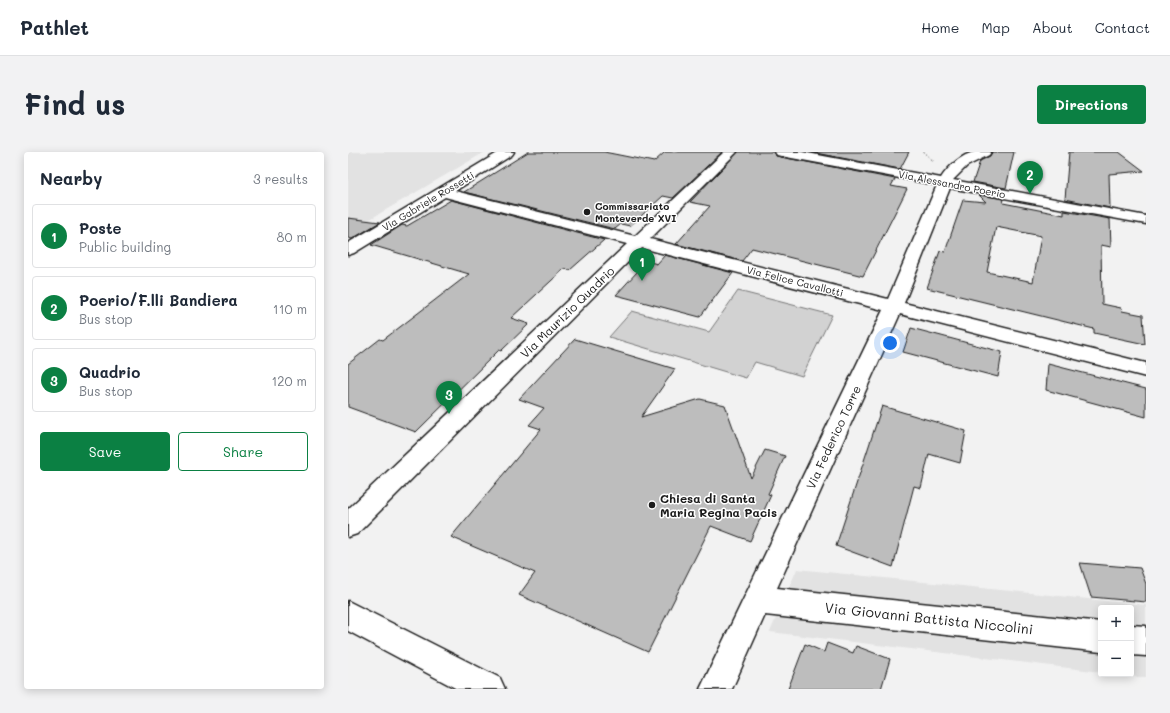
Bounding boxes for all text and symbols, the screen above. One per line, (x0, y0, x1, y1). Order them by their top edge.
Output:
text: Pathlet (20, 15, 89, 40)
text: Home (921, 18, 959, 37)
text: Map (981, 18, 1010, 37)
text: About (1032, 18, 1073, 37)
text: Contact (1095, 18, 1150, 37)
button: Directions (1037, 85, 1146, 124)
text: Find us (24, 86, 125, 122)
pin: 2 (1017, 161, 1043, 194)
text: Nearby (40, 167, 102, 189)
street label: Via Alessandro Poerio (897, 167, 1007, 201)
street label: Via Gabriele Rossetti (379, 168, 477, 234)
text: 3 results (253, 170, 308, 187)
place label: Commissariato Monteverde XVI (595, 199, 676, 225)
marker: Commissariato Monteverde XVI (582, 207, 592, 217)
text: Poste (79, 218, 122, 238)
text: 1 (51, 228, 57, 245)
text: 80 m (277, 228, 307, 245)
text: Public building (79, 238, 171, 255)
pin: 1 (629, 248, 655, 281)
street label: Via Felice Cavallotti (745, 262, 845, 300)
street label: Via Maurizio Quadrio (516, 263, 618, 361)
text: Poerio/F.lli Bandiera (79, 290, 238, 310)
text: 2 (50, 300, 58, 317)
text: 110 m (273, 300, 307, 317)
text: Bus stop (79, 310, 132, 327)
your location (880, 333, 900, 353)
text: Quadrio (79, 362, 140, 382)
text: 3 (50, 372, 58, 389)
text: 120 m (271, 372, 307, 389)
pin: 3 (436, 381, 462, 414)
text: Bus stop (79, 382, 132, 399)
street label: Via Federico Torre (802, 382, 864, 492)
button: Save (40, 432, 170, 471)
button: Share (178, 432, 308, 471)
place label: Chiesa di Santa Maria Regina Pacis (660, 490, 777, 520)
marker: Chiesa di Santa Maria Regina Pacis (647, 500, 657, 510)
street label: Via Giovanni Battista Niccolini (824, 598, 1034, 638)
map controls (1098, 605, 1134, 677)
button: + (1098, 605, 1134, 641)
button: − (1098, 641, 1134, 677)

